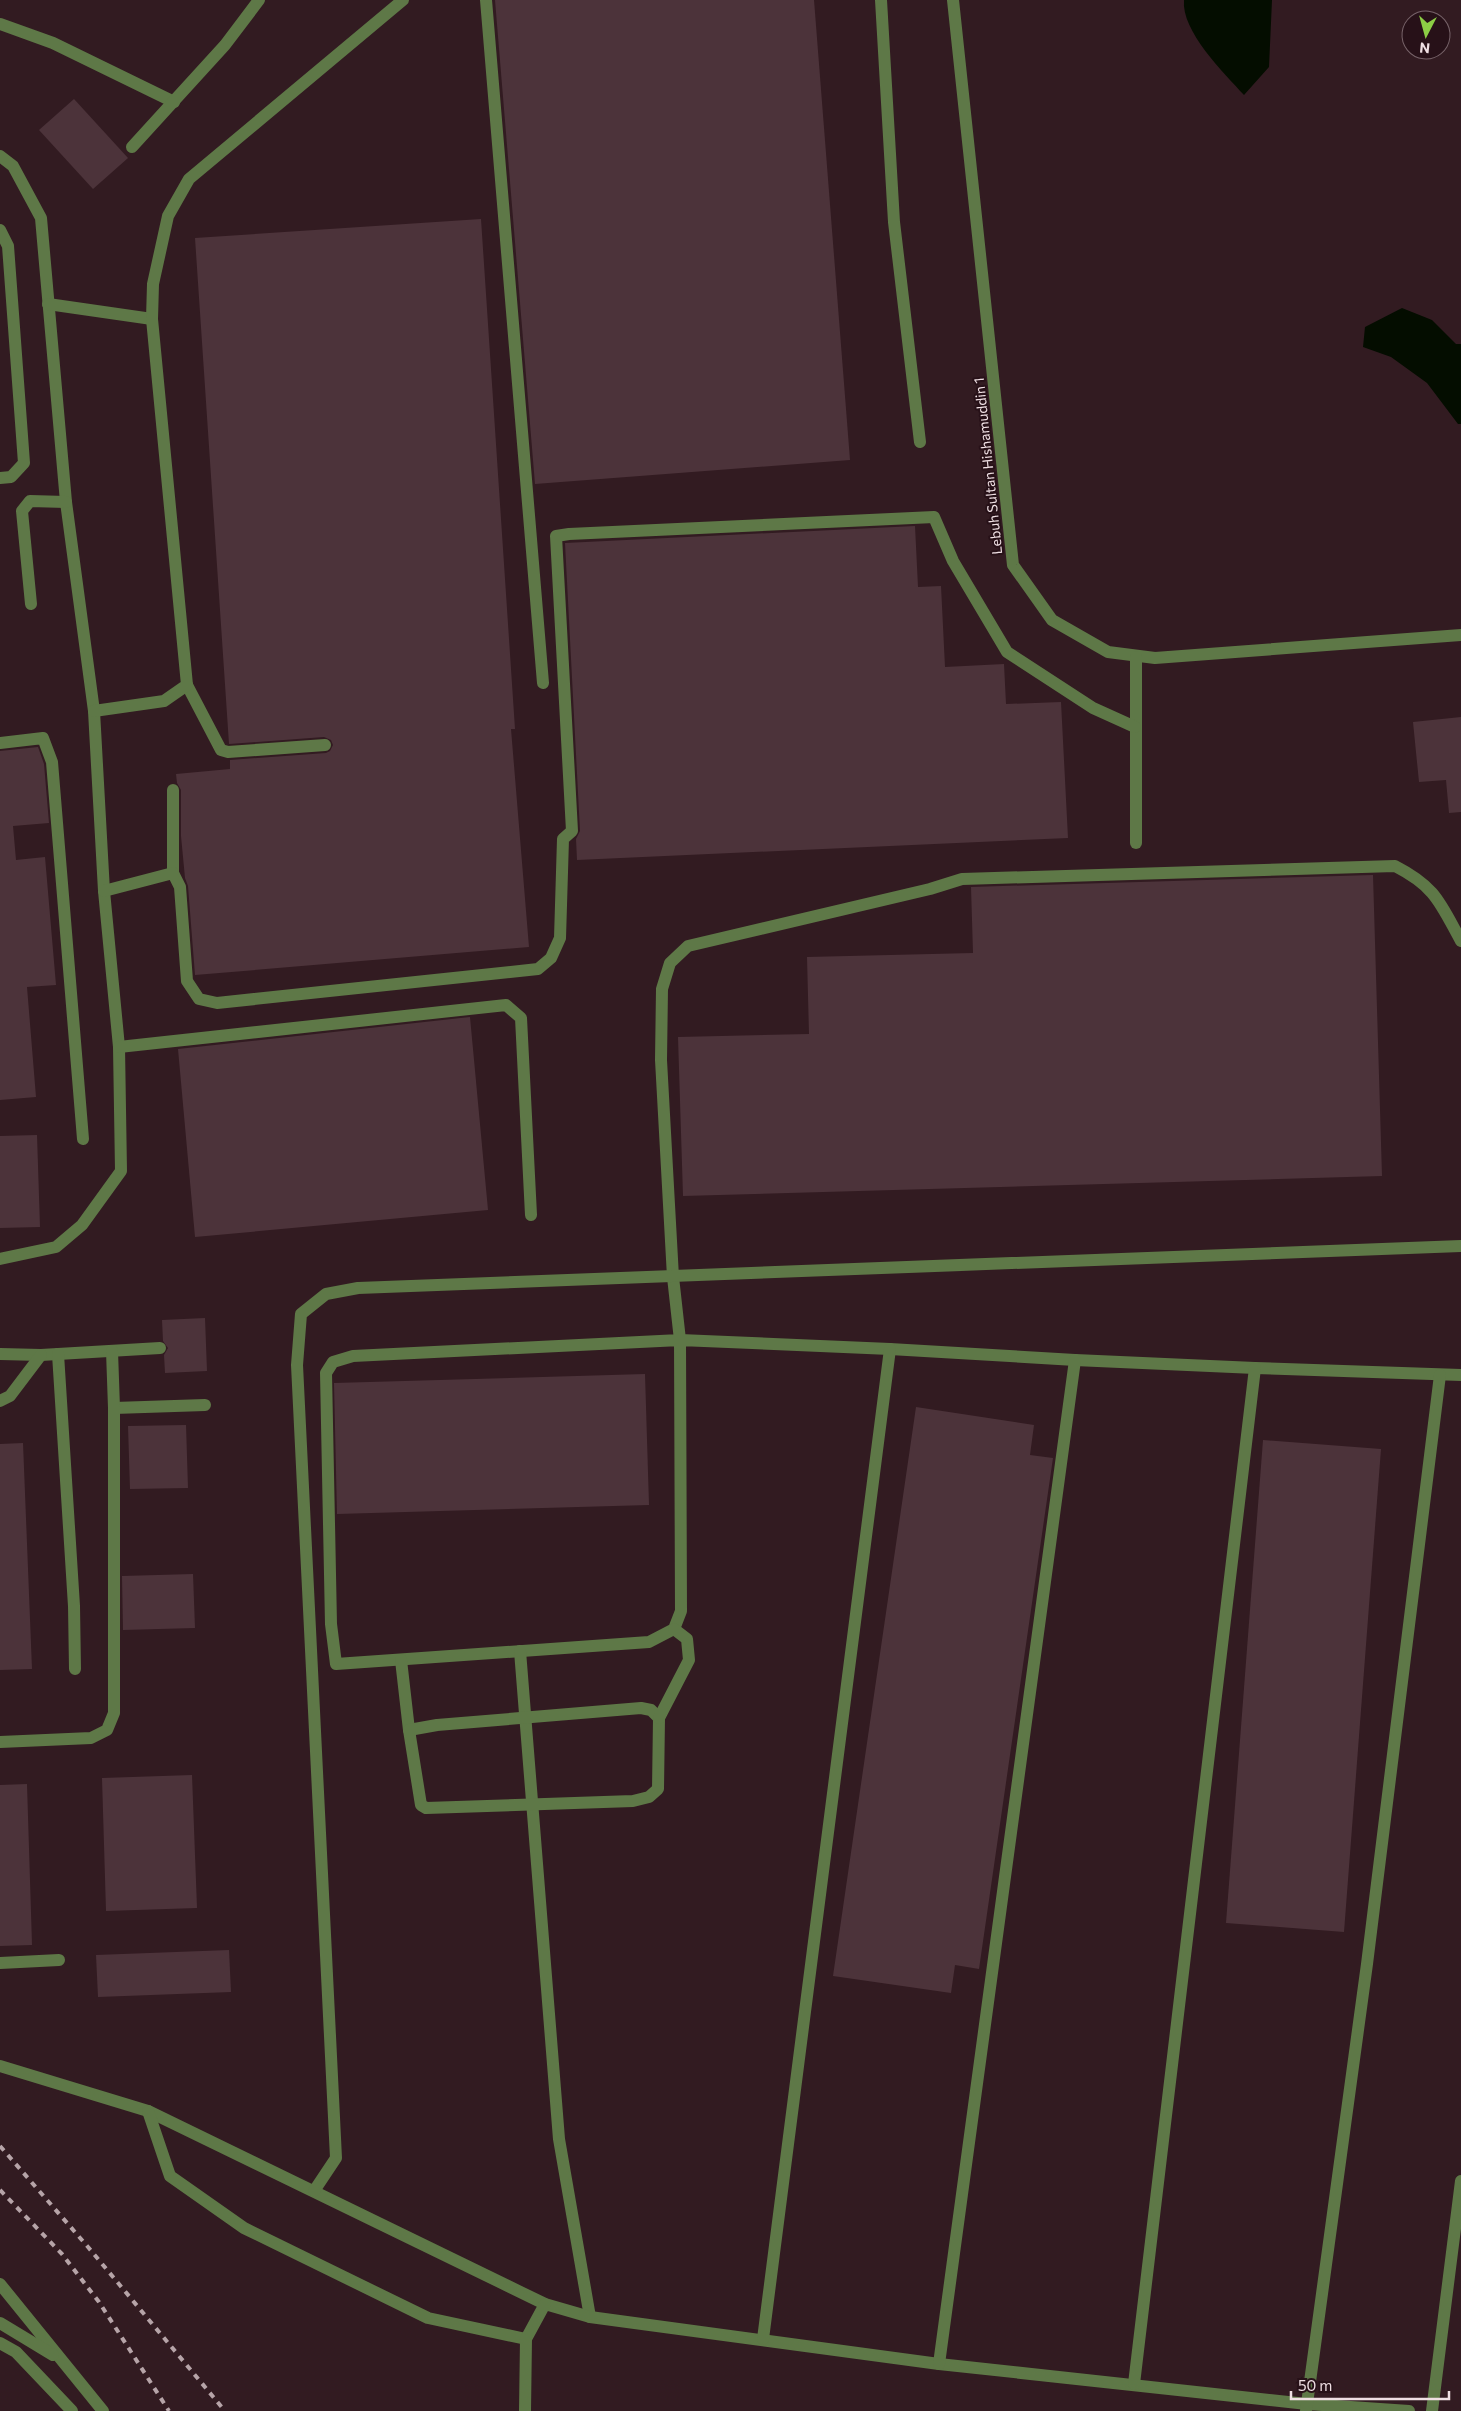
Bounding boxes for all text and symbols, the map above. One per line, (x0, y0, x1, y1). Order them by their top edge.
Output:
north arrow (1401, 10, 1451, 60)
text: N (1418, 39, 1431, 57)
street label: Lebuh Sultan Hishamuddin 1 (970, 377, 1005, 555)
scale bar (1291, 2368, 1448, 2400)
text: 50 m (1298, 2376, 1332, 2394)

